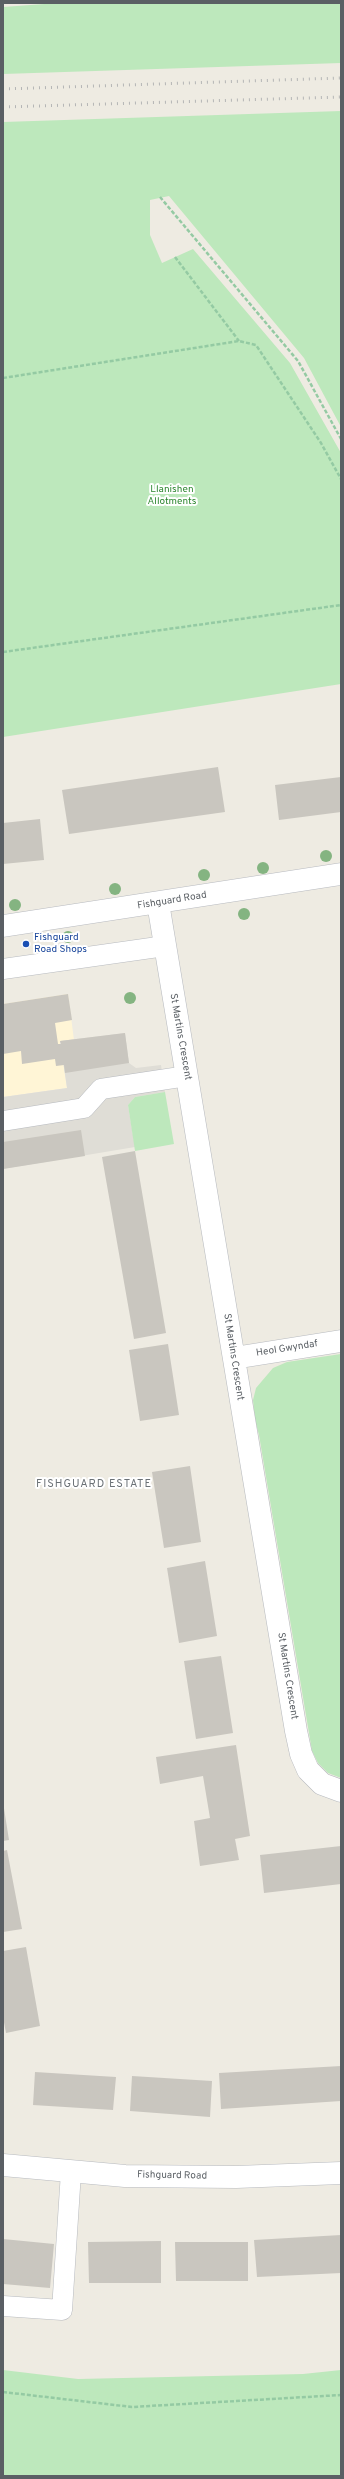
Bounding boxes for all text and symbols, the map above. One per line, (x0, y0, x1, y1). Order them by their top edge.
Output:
park label: Llanishen Allotments (148, 484, 196, 508)
street label: Fishguard Road (136, 890, 208, 912)
place label: Fishguard Road Shops (34, 932, 87, 956)
marker: Fishguard Road Shops (21, 939, 31, 949)
street label: St Martins Crescent (166, 993, 194, 1081)
street label: St Martins Crescent (220, 1313, 246, 1401)
street label: Heol Gwyndaf (255, 1338, 319, 1360)
district label: FISHGUARD ESTATE (36, 1478, 152, 1492)
street label: St Martins Crescent (274, 1632, 300, 1720)
street label: Fishguard Road (137, 2169, 207, 2183)

